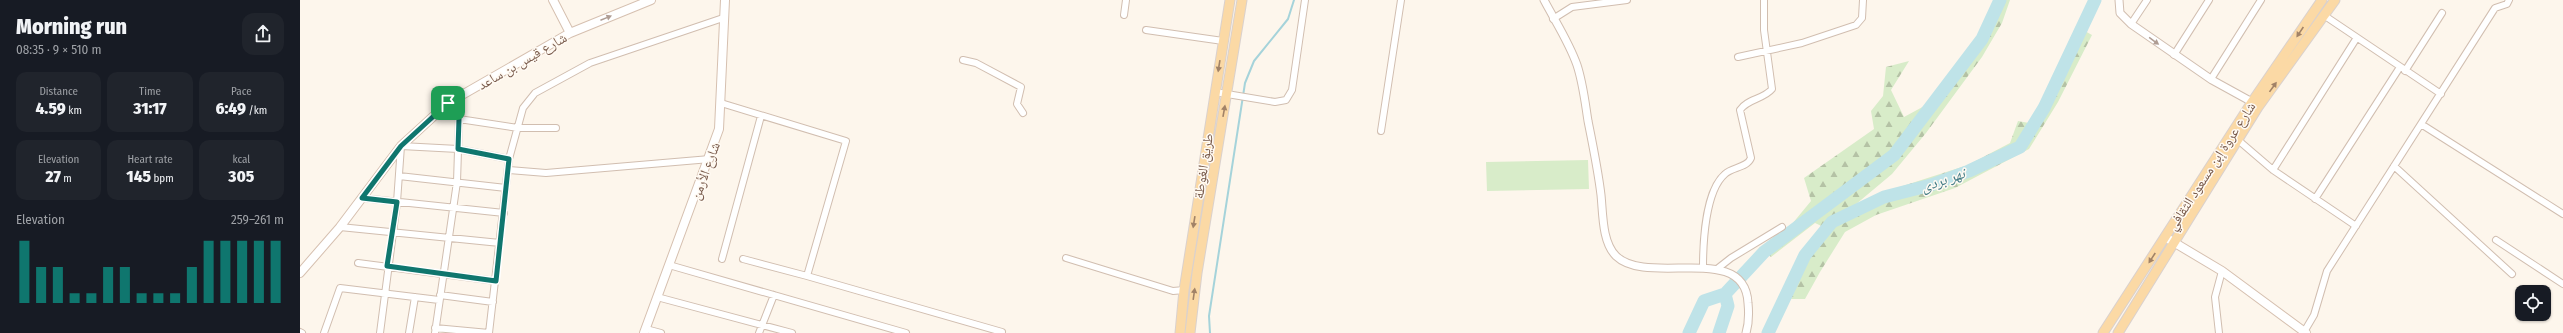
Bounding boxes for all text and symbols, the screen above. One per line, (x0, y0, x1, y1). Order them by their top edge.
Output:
text: Morning run (16, 13, 127, 40)
button: share (242, 13, 284, 55)
one-way arrow (600, 15, 612, 21)
one-way arrow (2296, 27, 2304, 37)
street label: شارع قيس بن ساعد (475, 29, 570, 95)
one-way arrow (2148, 37, 2159, 45)
text: 08:35 · 9 × 510 m (16, 42, 101, 57)
one-way arrow (1216, 60, 1222, 72)
one-way arrow (2269, 82, 2277, 92)
text: Distance (39, 85, 78, 98)
text: Time (139, 85, 161, 98)
text: Pace (231, 85, 252, 98)
pin (431, 86, 465, 120)
icon: arrive (437, 92, 459, 114)
text: 4.59 (35, 98, 66, 119)
text: 31:17 (133, 98, 167, 119)
text: 6:49 (215, 98, 246, 119)
street label: شارع عروة إبن مسعود الثقافي (2164, 99, 2261, 235)
text: km (66, 104, 82, 117)
text: /km (246, 104, 267, 117)
one-way arrow (1221, 105, 1227, 117)
street label: طريق الغوطة (1190, 132, 1218, 200)
street label: شارع الأرمن (687, 140, 725, 203)
text: Elevation (38, 153, 79, 166)
text: Heart rate (127, 153, 173, 166)
text: kcal (232, 153, 250, 166)
water label: نهر بردى (1919, 163, 1970, 196)
text: 27 (46, 166, 61, 187)
text: 145 (126, 166, 151, 187)
text: 305 (228, 166, 254, 187)
text: m (61, 172, 72, 185)
text: bpm (151, 172, 174, 185)
text: Elevation (16, 212, 65, 227)
text: 259–261 m (231, 212, 284, 227)
one-way arrow (1191, 216, 1197, 228)
one-way arrow (2148, 253, 2156, 263)
map controls (2515, 285, 2551, 321)
button: locate (2515, 285, 2551, 321)
one-way arrow (1191, 288, 1197, 300)

